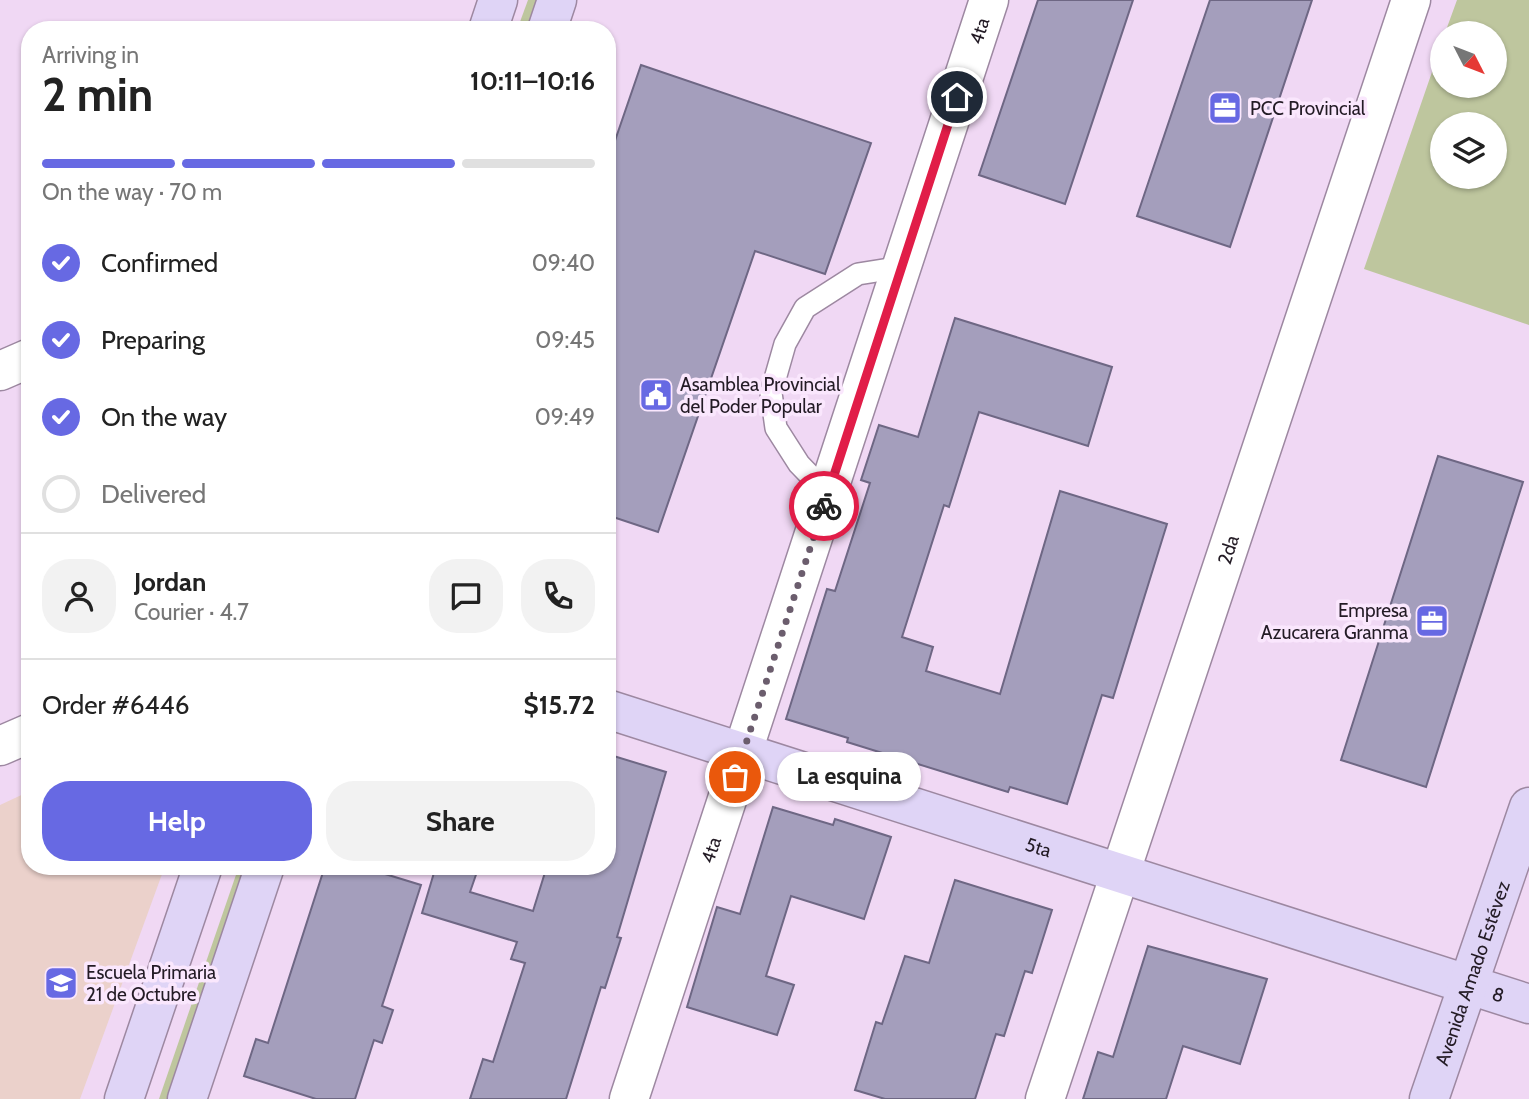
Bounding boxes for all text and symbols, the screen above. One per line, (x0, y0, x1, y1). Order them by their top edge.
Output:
street label: 4ta (964, 15, 994, 47)
north arrow (1430, 21, 1507, 98)
map controls (1430, 21, 1507, 189)
text: Arriving in (42, 41, 139, 69)
text: 10:11–10:16 (470, 65, 595, 97)
text: 2 min (42, 67, 153, 123)
pin (927, 67, 987, 127)
icon: home (938, 78, 976, 116)
office icon: PCC Provincial (1206, 89, 1244, 127)
place label: PCC Provincial (1250, 97, 1366, 120)
button: layers (1430, 112, 1507, 189)
text: On the way · 70 m (42, 178, 222, 206)
icon: check (42, 244, 80, 282)
text: Confirmed (101, 247, 218, 279)
text: 09:40 (532, 249, 595, 277)
icon: check (42, 321, 80, 359)
text: Preparing (101, 324, 205, 356)
text: 09:45 (535, 326, 595, 354)
place label: Asamblea Provincial del Poder Popular (680, 373, 841, 418)
public building icon: Asamblea Provincial del Poder Popular (637, 376, 675, 414)
icon: check (42, 398, 80, 436)
text: On the way (101, 401, 227, 433)
text: 09:49 (535, 403, 595, 431)
courier (789, 471, 859, 541)
text: Delivered (101, 478, 206, 510)
icon: bike (805, 487, 843, 525)
street label: 2da (1213, 532, 1244, 568)
button: person (42, 559, 116, 633)
button: chat (429, 559, 503, 633)
button: phone (521, 559, 595, 633)
text: Jordan (134, 566, 206, 598)
text: Courier · 4.7 (134, 598, 249, 626)
place label: Empresa Azucarera Granma (1261, 599, 1408, 644)
office icon: Empresa Azucarera Granma (1413, 602, 1451, 640)
text: Order #6446 (42, 689, 189, 721)
text: $15.72 (524, 689, 595, 721)
pin (705, 747, 765, 807)
callout: La esquina (777, 752, 920, 802)
icon: bag (716, 758, 754, 796)
text: La esquina (796, 762, 902, 790)
button: Help (42, 781, 312, 861)
button: Share (326, 781, 595, 861)
street label: 5ta (1023, 833, 1054, 862)
street label: 4ta (696, 834, 726, 866)
street label: Avenida Amado Estévez (1430, 878, 1515, 1069)
place label: Escuela Primaria 21 de Octubre (86, 961, 216, 1006)
school or university icon: Escuela Primaria 21 de Octubre (42, 964, 80, 1002)
street label: 8 (1489, 982, 1507, 1007)

